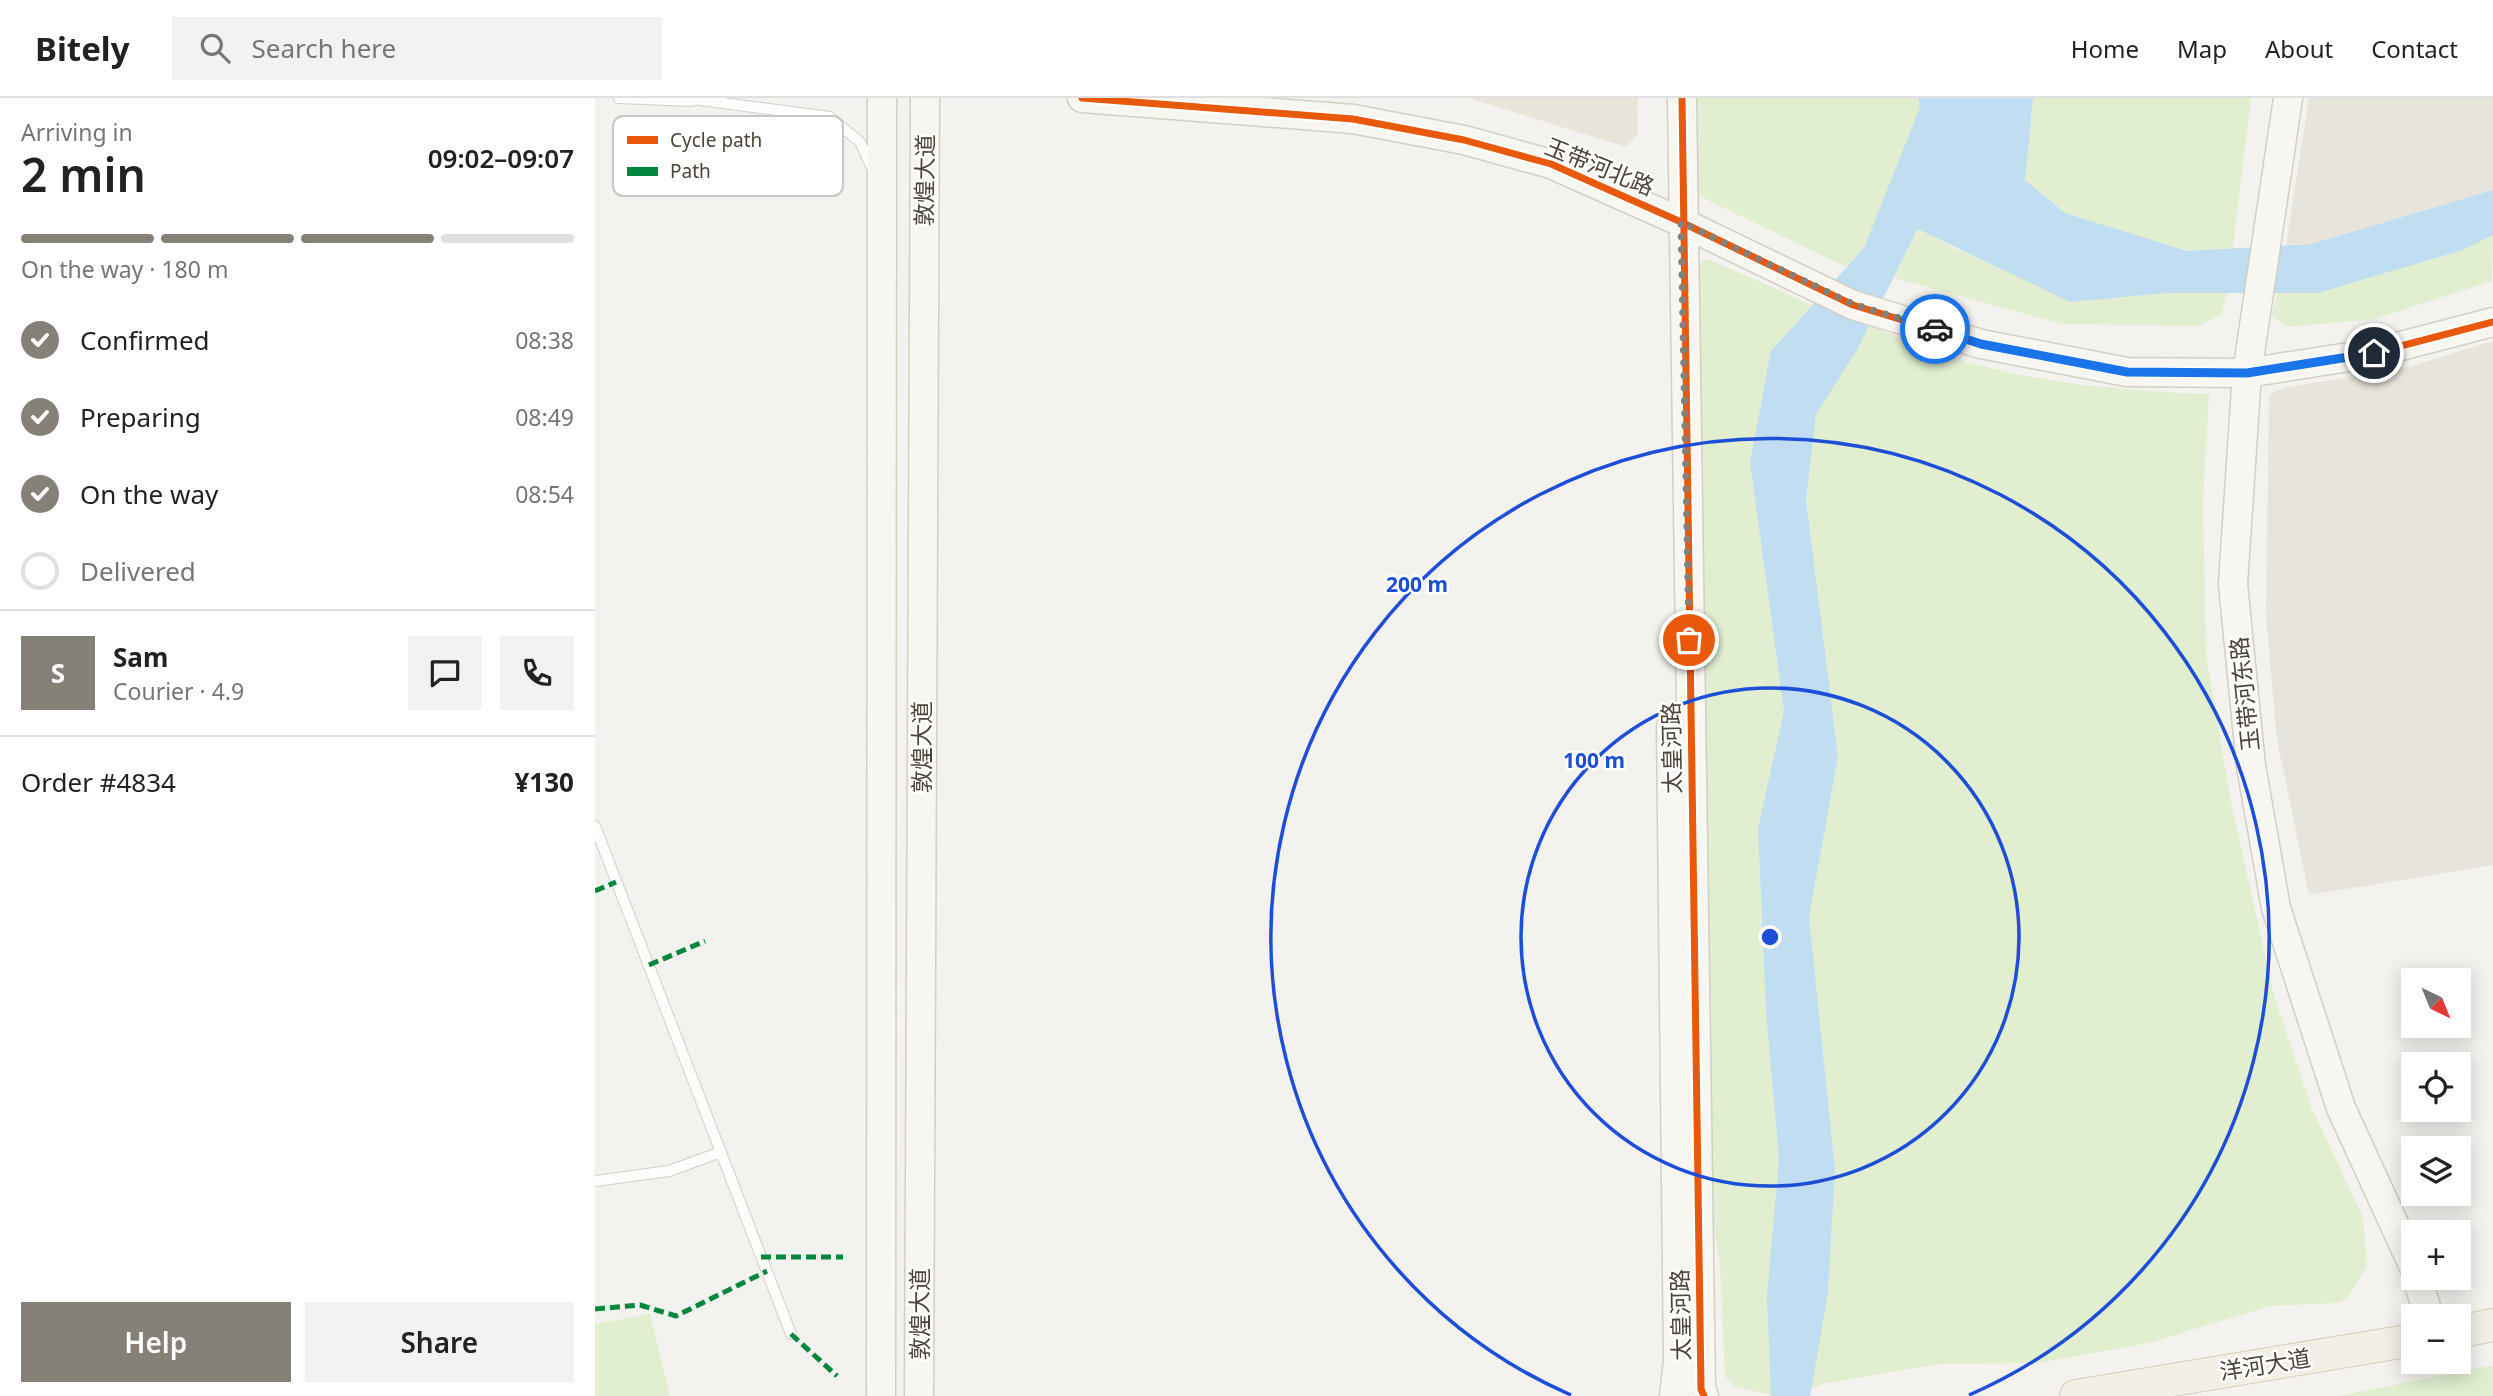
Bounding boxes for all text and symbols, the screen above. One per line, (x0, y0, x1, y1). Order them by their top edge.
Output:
search box (172, 17, 662, 80)
text: Bitely (35, 26, 130, 71)
icon: search (196, 29, 234, 67)
text: Search here (252, 30, 396, 66)
text: Home (2071, 32, 2139, 65)
text: Map (2177, 32, 2227, 65)
text: About (2265, 32, 2333, 65)
text: Contact (2371, 32, 2458, 65)
text: Arriving in (21, 116, 133, 148)
legend (613, 116, 843, 196)
text: Cycle path (670, 127, 762, 153)
street label: 玉带河北路 (1541, 130, 1659, 202)
street label: 敦煌大道 (907, 134, 941, 226)
text: 09:02–09:07 (428, 140, 574, 176)
text: 2 min (21, 143, 146, 205)
text: Path (670, 158, 711, 184)
text: On the way · 180 m (21, 253, 228, 285)
courier (1900, 294, 1970, 364)
icon: car (1916, 310, 1954, 348)
icon: check (21, 321, 59, 359)
text: Confirmed (80, 322, 210, 358)
pin (2344, 323, 2404, 383)
text: 08:38 (515, 324, 574, 356)
icon: home (2355, 334, 2393, 372)
icon: check (21, 398, 59, 436)
text: Preparing (80, 399, 201, 435)
text: 08:49 (515, 401, 574, 433)
icon: check (21, 475, 59, 513)
text: On the way (80, 476, 218, 512)
text: 08:54 (515, 478, 574, 510)
text: Delivered (80, 553, 196, 589)
text: 200 m (1386, 570, 1448, 598)
pin (1659, 610, 1719, 670)
icon: bag (1670, 621, 1708, 659)
street label: 玉带河东路 (2222, 635, 2266, 753)
button: chat (408, 636, 482, 710)
button: phone (500, 636, 574, 710)
text: Sam (113, 639, 168, 675)
text: S (51, 655, 65, 691)
text: Courier · 4.9 (113, 675, 244, 707)
street label: 敦煌大道 (905, 701, 937, 793)
street label: 太皇河路 (1654, 702, 1688, 794)
text: 100 m (1563, 746, 1625, 774)
text: Order #4834 (21, 764, 176, 800)
text: ¥130 (515, 764, 574, 800)
centre of rings (1758, 925, 1782, 949)
north arrow (2401, 968, 2471, 1038)
map controls (2401, 968, 2471, 1374)
button: locate (2401, 1052, 2471, 1122)
button: layers (2401, 1136, 2471, 1206)
button: + (2401, 1220, 2471, 1290)
street label: 敦煌大道 (903, 1268, 935, 1360)
street label: 太皇河路 (1663, 1269, 1697, 1361)
button: Help (21, 1302, 291, 1382)
button: Share (305, 1302, 574, 1382)
button: − (2401, 1304, 2471, 1374)
street label: 洋河大道 (2217, 1341, 2313, 1387)

